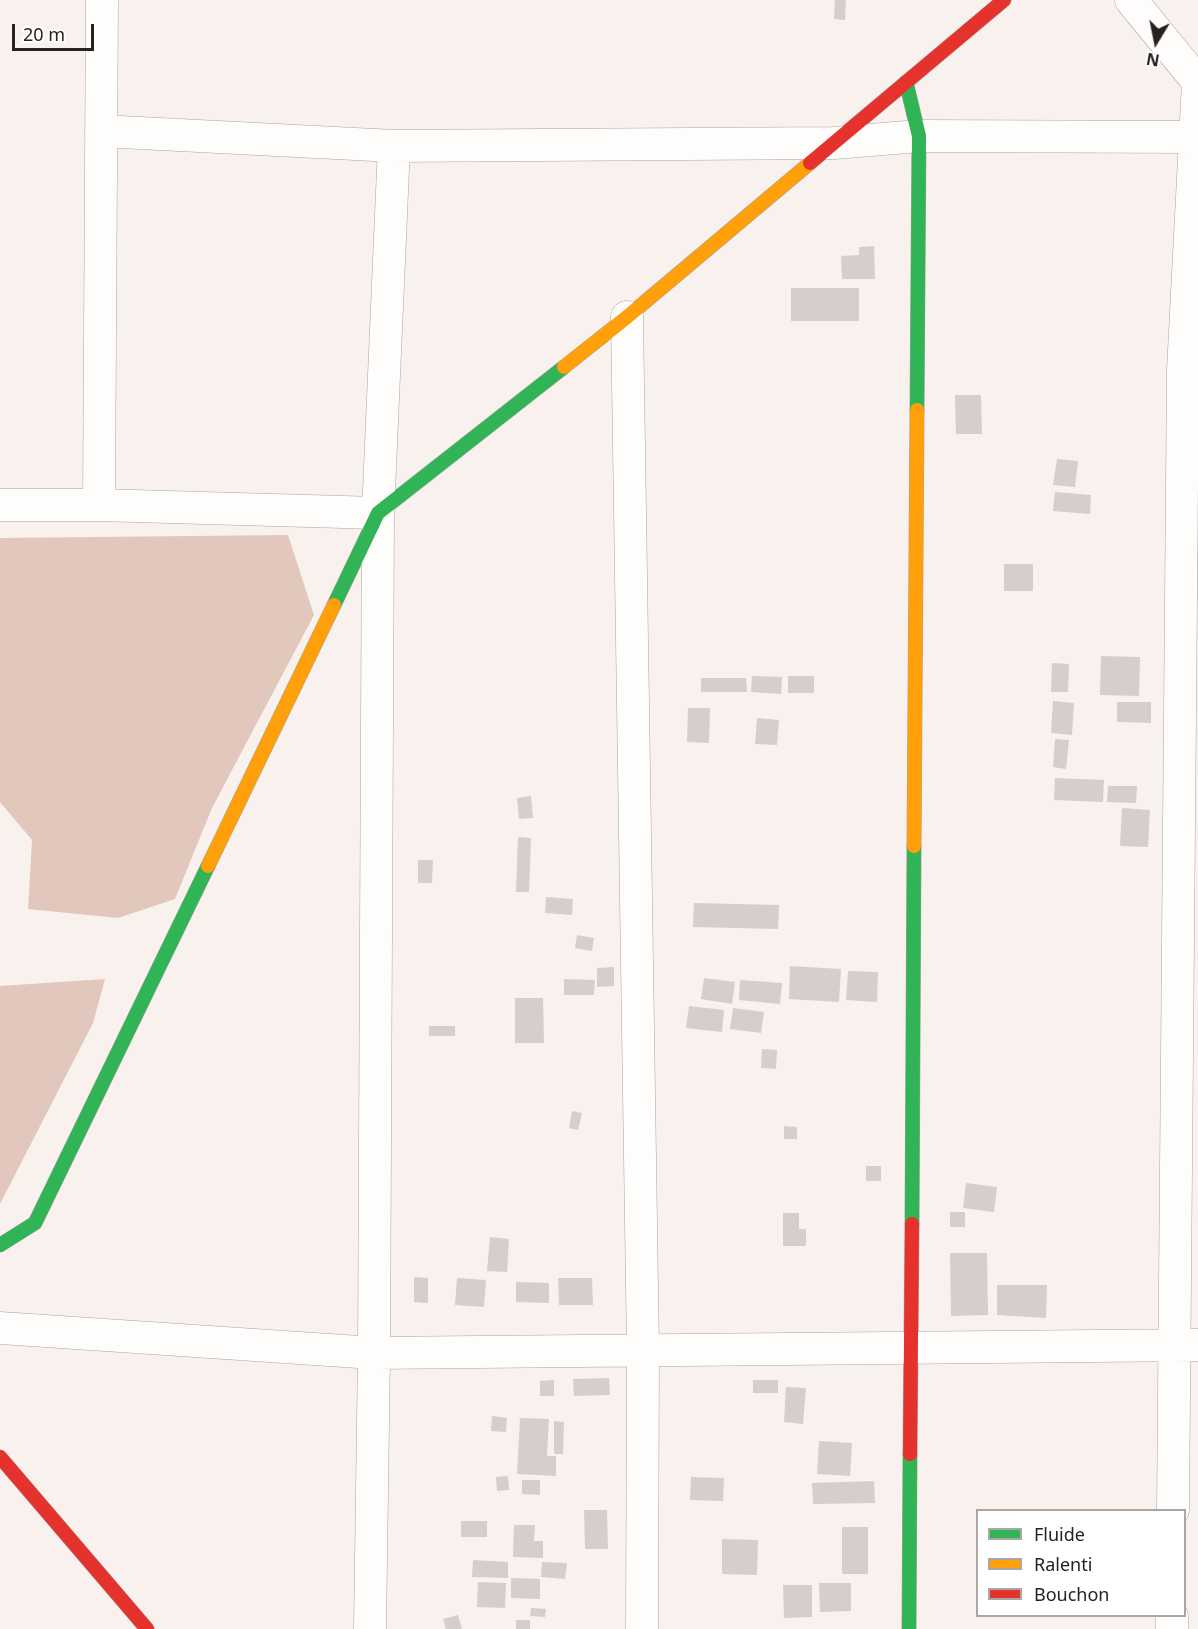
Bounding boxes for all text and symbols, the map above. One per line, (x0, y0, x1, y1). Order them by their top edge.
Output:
scale bar (15, 12, 98, 50)
north arrow (1126, 12, 1186, 72)
text: 20 m (23, 22, 65, 46)
text: N (1145, 48, 1161, 72)
legend (976, 1509, 1186, 1617)
text: Fluide (1034, 1522, 1085, 1546)
text: Ralenti (1034, 1552, 1092, 1576)
text: Bouchon (1034, 1582, 1110, 1606)

